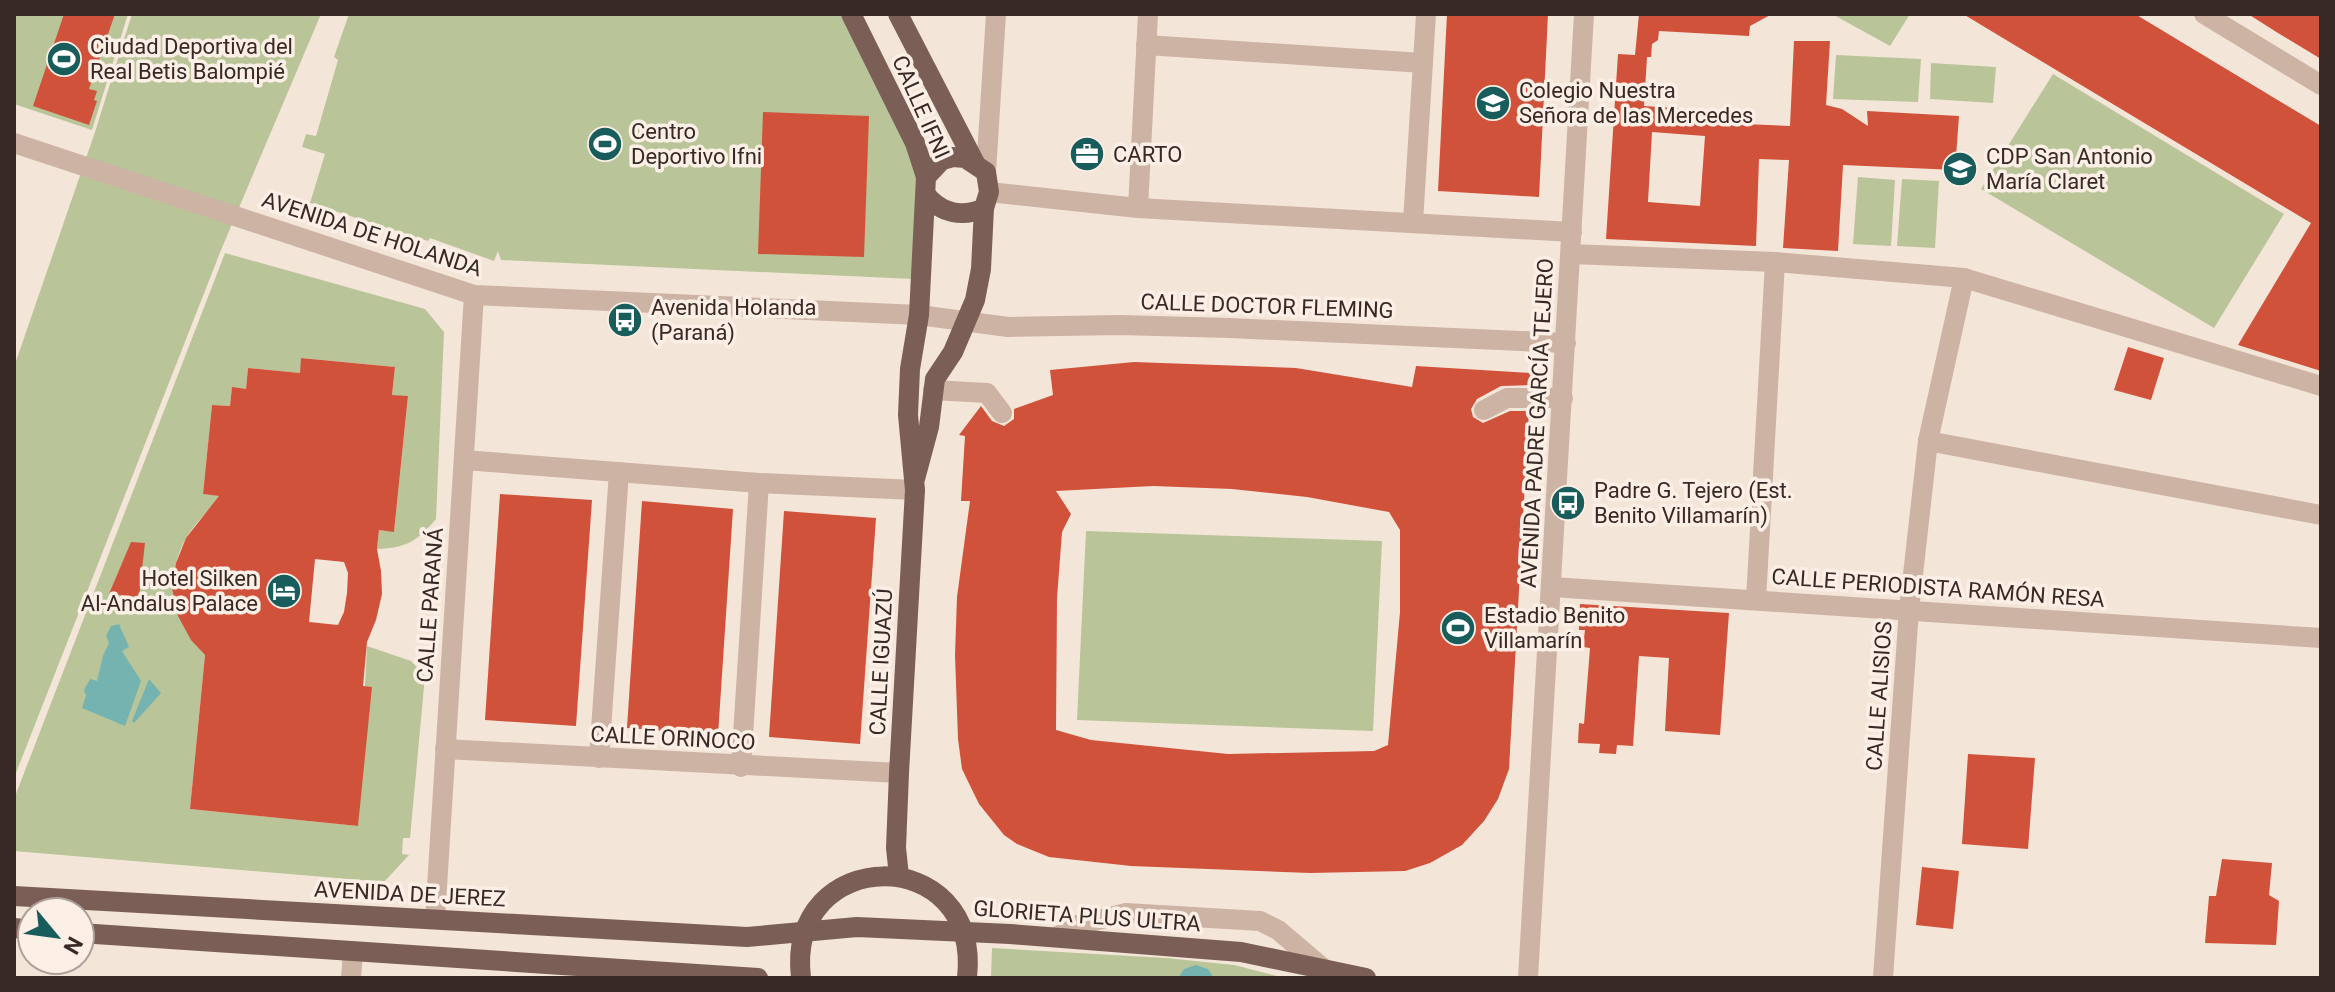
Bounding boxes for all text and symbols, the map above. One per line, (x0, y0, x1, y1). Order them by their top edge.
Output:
place label: Ciudad Deportiva del Real Betis Balompié (90, 34, 293, 84)
sports icon: Ciudad Deportiva del Real Betis Balompié (45, 40, 83, 78)
street label: CALLE IFNI (887, 52, 955, 162)
place label: Colegio Nuestra Señora de las Mercedes (1519, 78, 1753, 128)
school or university icon: Colegio Nuestra Señora de las Mercedes (1474, 84, 1512, 122)
place label: Centro Deportivo Ifni (631, 119, 762, 169)
sports icon: Centro Deportivo Ifni (586, 125, 624, 163)
office icon: CARTO (1068, 135, 1106, 173)
place label: CARTO (1113, 142, 1182, 167)
place label: CDP San Antonio María Claret (1986, 144, 2153, 194)
school or university icon: CDP San Antonio María Claret (1941, 150, 1979, 188)
street label: AVENIDA DE HOLANDA (259, 187, 486, 282)
street label: AVENIDA PADRE GARCÍA TEJERO (1516, 258, 1558, 588)
street label: CALLE DOCTOR FLEMING (1140, 289, 1394, 323)
place label: Avenida Holanda (Paraná) (651, 295, 816, 346)
bus stop icon: Avenida Holanda (Paraná) (606, 301, 644, 339)
place label: Padre G. Tejero (Est. Benito Villamarín) (1594, 478, 1793, 529)
bus stop icon: Padre G. Tejero (Est. Benito Villamarín) (1549, 484, 1587, 522)
street label: CALLE PARANÁ (412, 526, 448, 683)
street label: CALLE PERIODISTA RAMÓN RESA (1771, 563, 2106, 612)
place label: Hotel Silken Al-Andalus Palace (81, 566, 258, 616)
hotel icon: Hotel Silken Al-Andalus Palace (265, 572, 303, 610)
street label: CALLE IGUAZÚ (864, 588, 897, 736)
place label: Estadio Benito Villamarín (1484, 603, 1625, 653)
sports icon: Estadio Benito Villamarín (1439, 609, 1477, 647)
street label: CALLE ALISIOS (1861, 620, 1897, 772)
street label: CALLE ORINOCO (590, 721, 756, 755)
street label: AVENIDA DE JEREZ (314, 876, 506, 912)
north arrow (16, 896, 96, 976)
street label: GLORIETA PLUS ULTRA (973, 896, 1202, 936)
text: N (58, 933, 88, 958)

